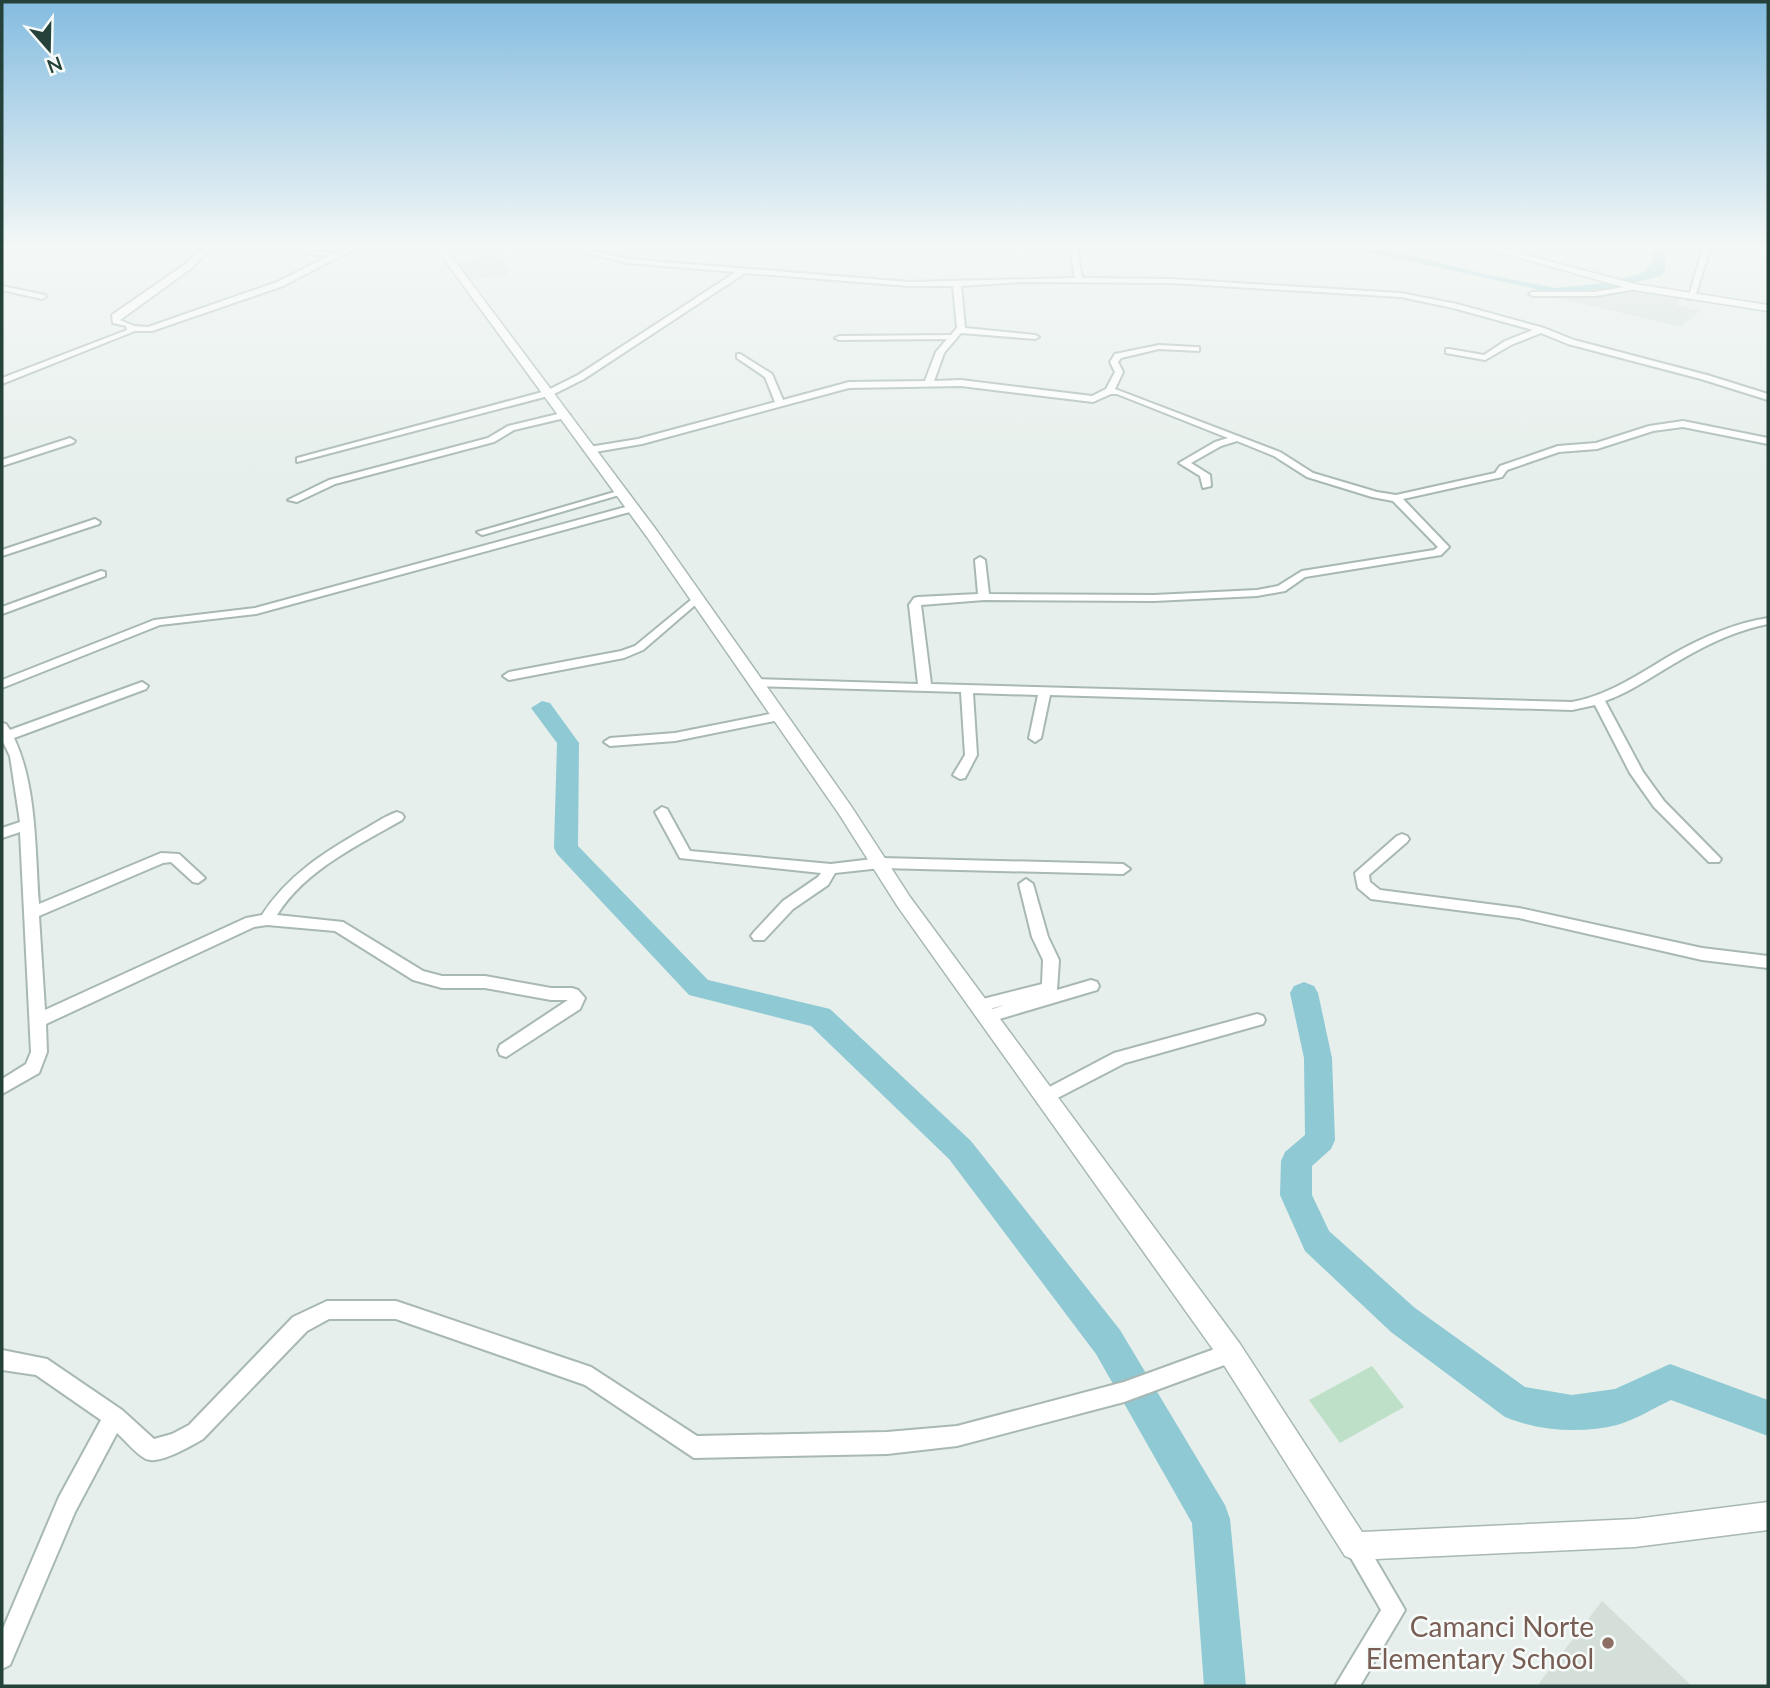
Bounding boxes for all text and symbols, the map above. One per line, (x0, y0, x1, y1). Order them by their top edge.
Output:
north arrow (14, 14, 84, 84)
text: N (44, 52, 66, 79)
place label: Camanci Norte Elementary School (1366, 1609, 1594, 1675)
marker: Camanci Norte Elementary School (1600, 1635, 1616, 1651)

